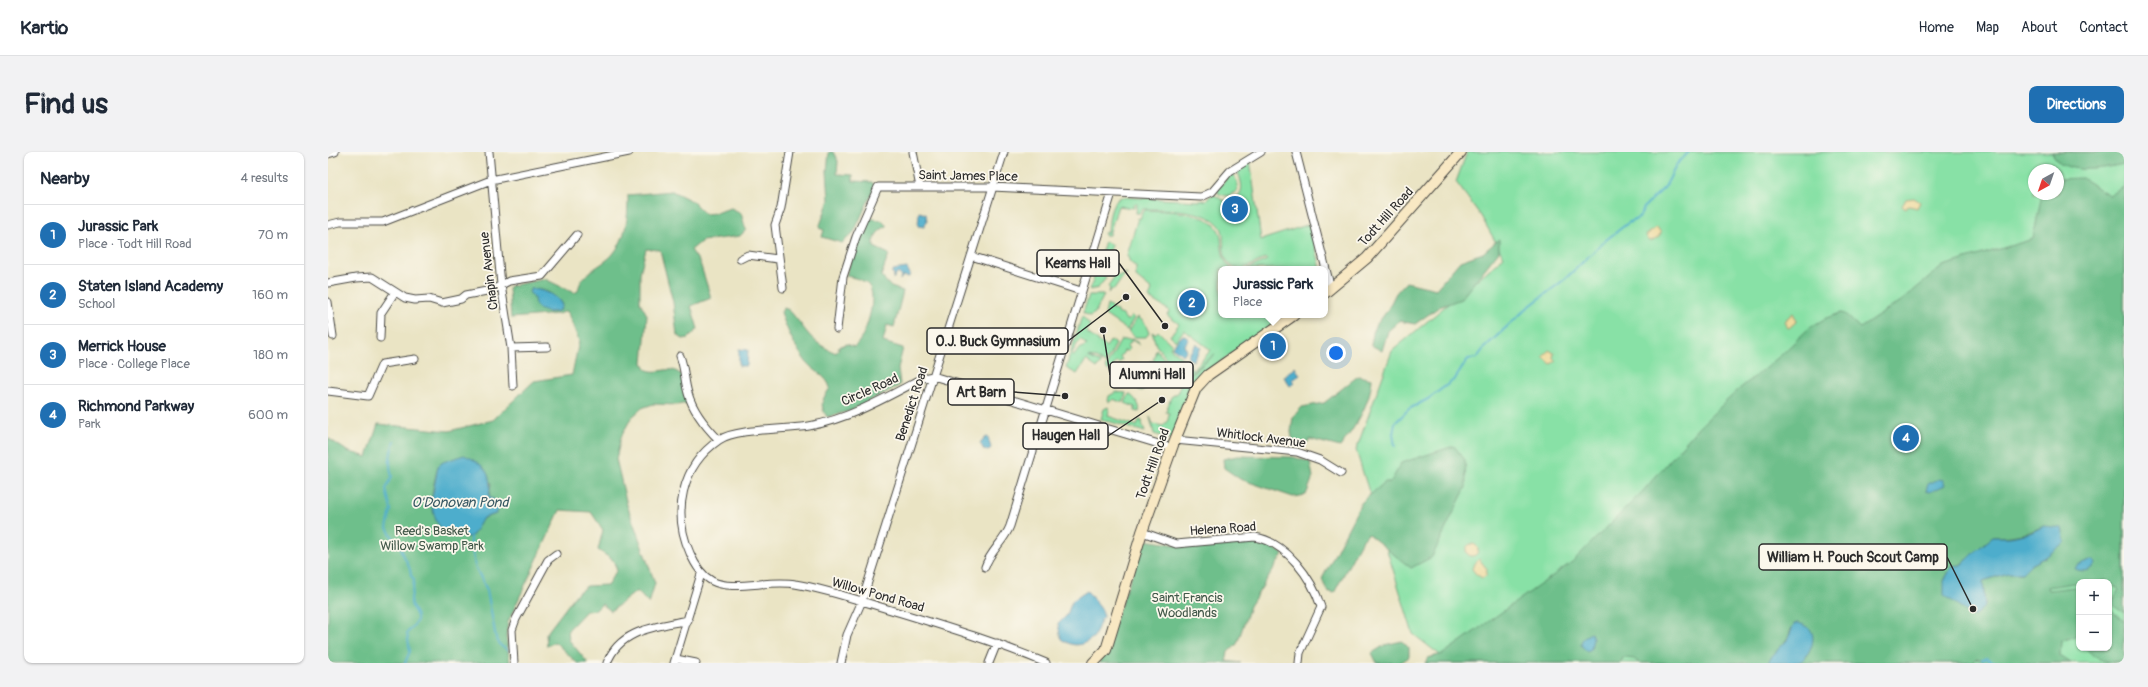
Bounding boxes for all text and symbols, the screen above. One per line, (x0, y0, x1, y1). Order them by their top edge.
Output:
text: Kartio (20, 16, 68, 40)
text: Home (1919, 19, 1954, 36)
text: Map (1976, 19, 1999, 36)
text: About (2021, 19, 2057, 36)
text: Contact (2079, 19, 2128, 36)
button: Directions (2029, 86, 2124, 123)
text: Find us (24, 87, 108, 122)
north arrow (2028, 164, 2064, 200)
street label: Saint James Place (918, 167, 1018, 185)
text: Nearby (40, 168, 89, 189)
text: 4 results (241, 170, 288, 186)
street label: Todt Hill Road (1355, 184, 1417, 250)
pin: 3 (1222, 194, 1248, 224)
text: Jurassic Park (78, 217, 158, 236)
text: 1 (50, 227, 56, 243)
text: 70 m (258, 227, 288, 243)
street label: Chapin Avenue (476, 230, 502, 311)
text: Place · Todt Hill Road (78, 236, 192, 252)
callout: Kearns Hall (1037, 250, 1119, 276)
text: Kearns Hall (1045, 255, 1111, 272)
popup (1218, 266, 1328, 318)
text: Jurassic Park (1233, 275, 1313, 294)
text: Staten Island Academy (78, 277, 223, 296)
text: 2 (49, 287, 57, 303)
text: 160 m (252, 287, 288, 303)
pin: 2 (1179, 288, 1205, 318)
text: Place (1233, 294, 1262, 310)
text: School (78, 296, 115, 312)
callout: O.J. Buck Gymnasium (927, 328, 1068, 354)
pin: 1 (1260, 331, 1286, 361)
text: O.J. Buck Gymnasium (936, 333, 1061, 350)
text: Merrick House (78, 337, 166, 356)
your location (1326, 343, 1346, 363)
text: 3 (49, 347, 57, 363)
text: 180 m (253, 347, 288, 363)
text: Place · College Place (78, 356, 190, 372)
callout: Alumni Hall (1110, 362, 1193, 388)
street label: Benedict Road (892, 365, 932, 443)
text: Alumni Hall (1119, 366, 1185, 383)
street label: Circle Road (839, 370, 901, 410)
callout: Art Barn (948, 379, 1014, 405)
text: Art Barn (956, 384, 1006, 401)
text: Richmond Parkway (78, 397, 194, 416)
text: 4 (49, 407, 57, 423)
text: 600 m (248, 407, 288, 423)
text: Park (78, 416, 101, 432)
callout: Haugen Hall (1023, 423, 1108, 449)
pin: 4 (1893, 423, 1919, 453)
street label: Whitlock Avenue (1215, 425, 1307, 451)
street label: Todt Hill Road (1133, 426, 1173, 502)
text: Haugen Hall (1032, 427, 1100, 444)
water label: O'Donovan Pond (412, 494, 511, 511)
street label: Helena Road (1189, 519, 1257, 539)
park label: Reed's Basket Willow Swamp Park (380, 523, 484, 554)
callout: William H. Pouch Scout Camp (1759, 544, 1947, 570)
text: William H. Pouch Scout Camp (1767, 549, 1939, 566)
street label: Willow Pond Road (830, 574, 926, 616)
map controls (2076, 579, 2112, 651)
button: + (2076, 579, 2112, 615)
park label: Saint Francis Woodlands (1151, 590, 1223, 621)
button: − (2076, 615, 2112, 651)

